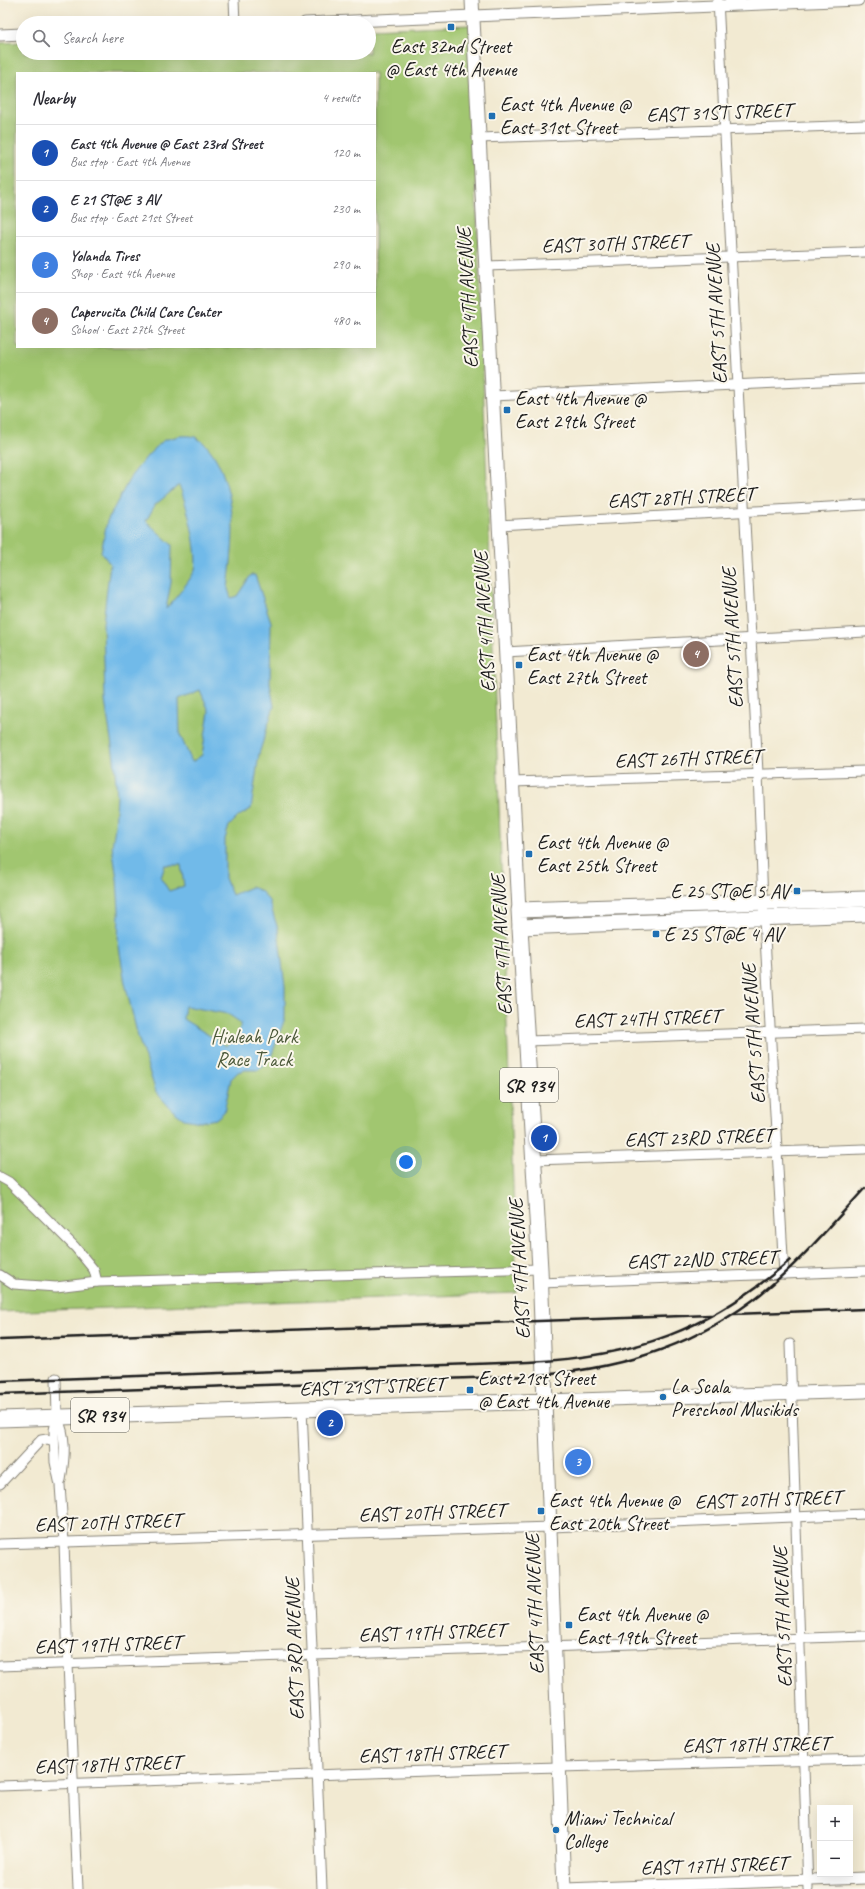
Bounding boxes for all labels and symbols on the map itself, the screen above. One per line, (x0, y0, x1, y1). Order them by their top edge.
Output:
marker: East 32nd Street @ East 4th Avenue (446, 22, 456, 32)
place label: East 32nd Street @ East 4th Avenue (386, 34, 518, 82)
place label: East 4th Avenue @ East 31st Street (500, 92, 632, 140)
street label: EAST 31ST STREET (646, 97, 797, 128)
marker: East 4th Avenue @ East 31st Street (487, 111, 497, 121)
street label: EAST 4TH AVENUE (451, 225, 484, 369)
street label: EAST 30TH STREET (541, 228, 694, 259)
street label: EAST 5TH AVENUE (700, 241, 733, 385)
place label: East 4th Avenue @ East 29th Street (515, 386, 647, 434)
marker: East 4th Avenue @ East 29th Street (502, 405, 512, 415)
street label: EAST 28TH STREET (607, 481, 760, 514)
street label: EAST 4TH AVENUE (468, 549, 501, 693)
street label: EAST 5TH AVENUE (716, 565, 749, 709)
pin: 4 (683, 639, 709, 669)
place label: East 4th Avenue @ East 27th Street (527, 642, 659, 690)
marker: East 4th Avenue @ East 27th Street (514, 660, 524, 670)
street label: EAST 26TH STREET (614, 743, 767, 774)
place label: East 4th Avenue @ East 25th Street (537, 830, 669, 878)
marker: East 4th Avenue @ East 25th Street (524, 849, 534, 859)
street label: EAST 4TH AVENUE (485, 872, 518, 1016)
place label: E 25 ST@E 5 AV (671, 879, 793, 904)
marker: E 25 ST@E 5 AV (792, 886, 802, 896)
place label: E 25 ST@E 4 AV (664, 922, 787, 947)
marker: E 25 ST@E 4 AV (651, 929, 661, 939)
street label: EAST 5TH AVENUE (736, 961, 771, 1105)
street label: EAST 24TH STREET (573, 1003, 726, 1034)
park label: Hialeah Park Race Track (211, 1024, 299, 1072)
road number: SR 934 (500, 1068, 558, 1102)
street label: EAST 23RD STREET (624, 1122, 778, 1153)
pin: 1 (531, 1123, 557, 1153)
your location (396, 1152, 416, 1172)
street label: EAST 4TH AVENUE (503, 1196, 536, 1340)
street label: EAST 22ND STREET (627, 1244, 782, 1275)
place label: East 21st Street @ East 4th Avenue (478, 1366, 610, 1414)
street label: EAST 21ST STREET (299, 1371, 450, 1402)
place label: La Scala Preschool Musikids (671, 1374, 800, 1422)
marker: East 21st Street @ East 4th Avenue (465, 1385, 475, 1395)
marker: La Scala Preschool Musikids (658, 1392, 668, 1402)
road number: SR 934 (71, 1398, 129, 1432)
pin: 2 (317, 1408, 343, 1438)
pin: 3 (565, 1447, 591, 1477)
street label: EAST 20TH STREET (694, 1484, 847, 1515)
place label: East 4th Avenue @ East 20th Street (549, 1488, 681, 1536)
street label: EAST 20TH STREET (358, 1497, 511, 1528)
marker: East 4th Avenue @ East 20th Street (536, 1506, 546, 1516)
street label: EAST 20TH STREET (34, 1507, 187, 1538)
street label: EAST 4TH AVENUE (519, 1531, 549, 1675)
street label: EAST 5TH AVENUE (767, 1544, 797, 1688)
street label: EAST 3RD AVENUE (279, 1575, 309, 1721)
place label: East 4th Avenue @ East 19th Street (577, 1602, 709, 1650)
street label: EAST 19TH STREET (358, 1617, 511, 1648)
marker: East 4th Avenue @ East 19th Street (564, 1620, 574, 1630)
street label: EAST 19TH STREET (34, 1629, 187, 1660)
street label: EAST 18TH STREET (683, 1731, 834, 1758)
street label: EAST 18TH STREET (358, 1738, 511, 1769)
street label: EAST 18TH STREET (34, 1749, 187, 1780)
place label: Miami Technical College (564, 1806, 675, 1854)
marker: Miami Technical College (551, 1825, 561, 1835)
street label: EAST 17TH STREET (640, 1850, 793, 1881)

